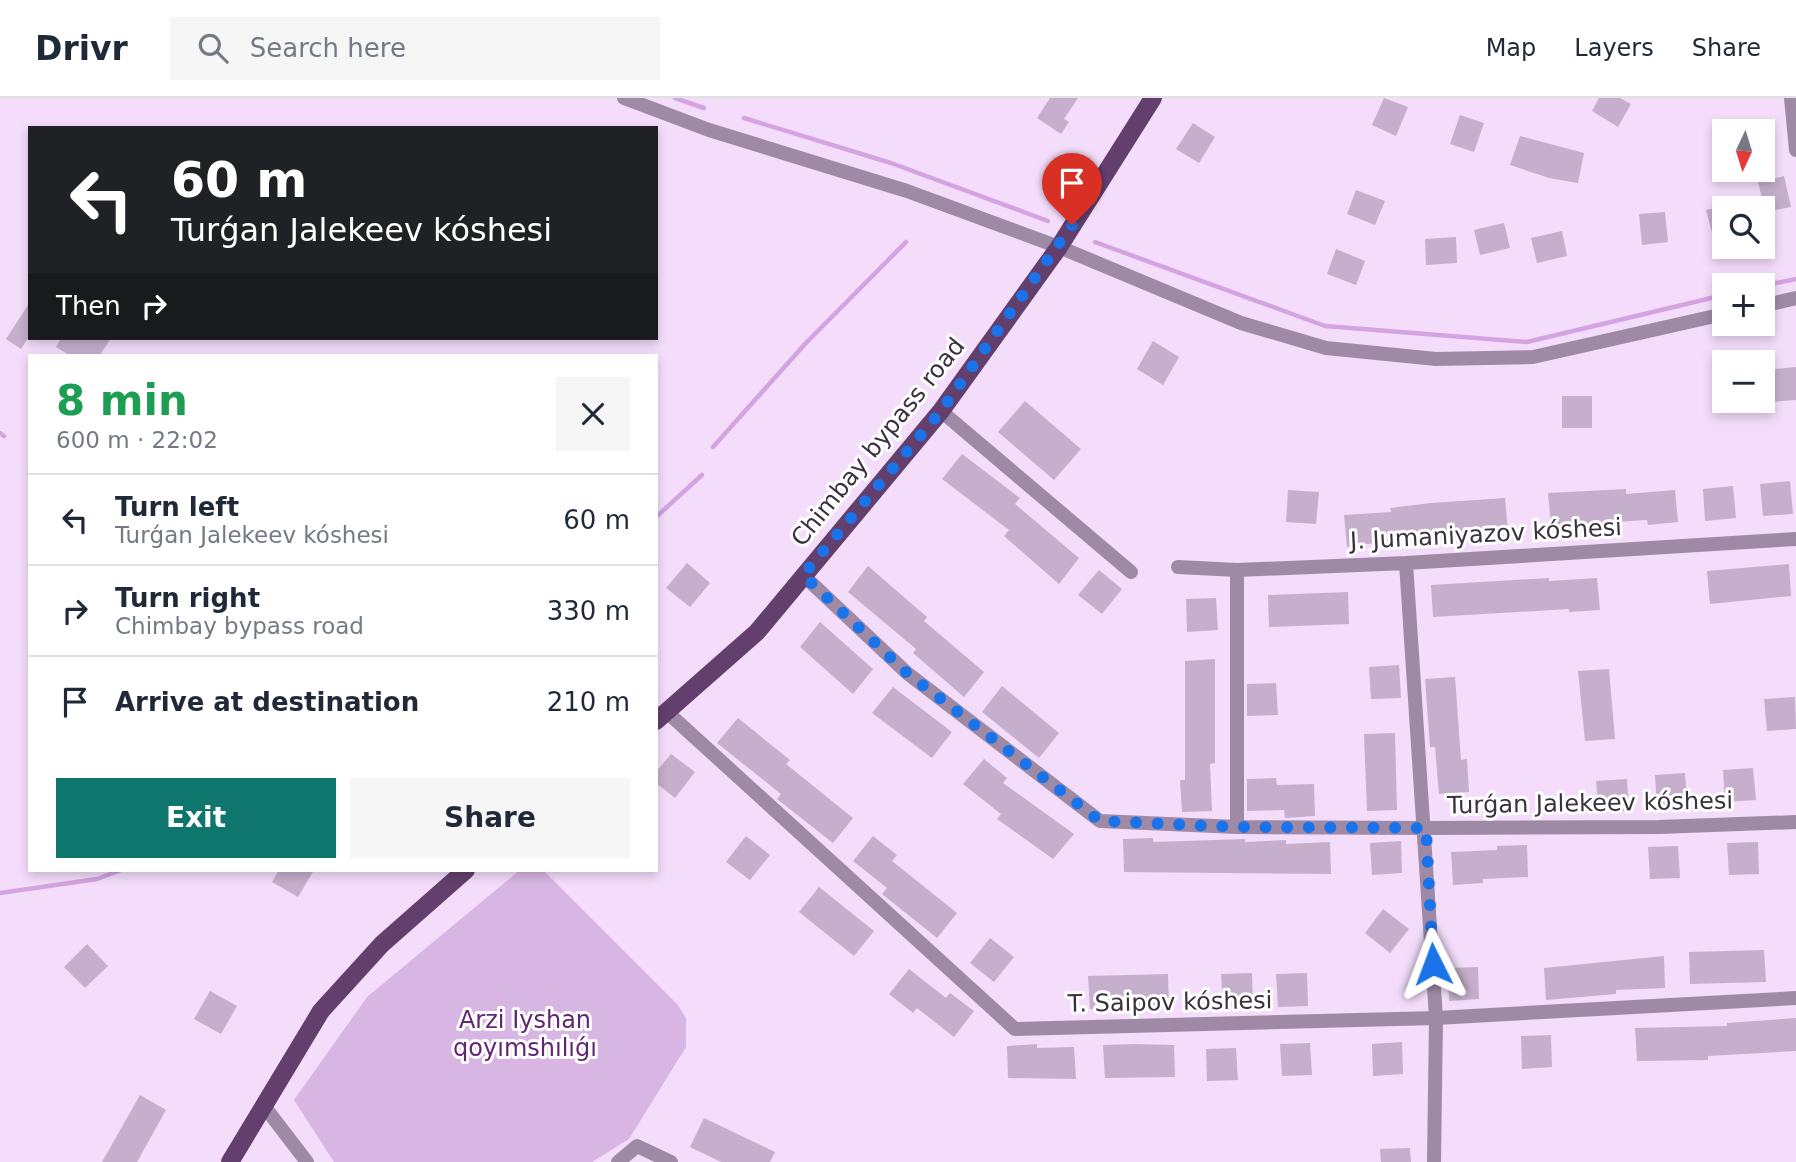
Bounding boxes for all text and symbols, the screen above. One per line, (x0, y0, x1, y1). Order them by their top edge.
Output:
search box (170, 17, 660, 80)
text: Drivr (35, 29, 128, 68)
icon: search (194, 29, 232, 67)
text: Search here (250, 33, 406, 63)
text: Map (1486, 34, 1536, 62)
text: Layers (1574, 34, 1654, 62)
text: Share (1692, 34, 1761, 62)
north arrow (1712, 119, 1774, 182)
map controls (1712, 119, 1775, 413)
text: 60 m (171, 152, 307, 209)
pin (1042, 153, 1102, 225)
icon: left (56, 154, 147, 245)
icon: arrive (1053, 164, 1091, 202)
button: search (1712, 196, 1775, 259)
text: Turǵan Jalekeev kóshesi (171, 211, 552, 249)
button: + (1712, 273, 1775, 336)
icon: right (135, 287, 173, 325)
text: Then (56, 291, 121, 321)
street label: Chimbay bypass road (785, 332, 971, 552)
button: − (1712, 350, 1775, 413)
text: 8 min (56, 376, 188, 425)
button: close (556, 377, 630, 451)
text: 600 m · 22:02 (56, 427, 218, 453)
text: Turn left (115, 492, 239, 522)
icon: left (56, 501, 94, 539)
text: 60 m (563, 505, 630, 535)
street label: J. Jumaniyazov kóshesi (1347, 513, 1623, 555)
text: Turǵan Jalekeev kóshesi (115, 522, 389, 548)
text: Turn right (115, 583, 260, 613)
icon: right (56, 592, 94, 630)
text: 330 m (547, 596, 630, 626)
text: Chimbay bypass road (115, 613, 364, 639)
icon: arrive (56, 683, 94, 721)
text: Arrive at destination (115, 687, 419, 717)
text: 210 m (547, 687, 630, 717)
button: Exit (56, 778, 336, 858)
button: Share (350, 778, 630, 858)
street label: Turǵan Jalekeev kóshesi (1446, 787, 1733, 820)
position arrow (1396, 927, 1470, 1001)
street label: T. Saipov kóshesi (1066, 986, 1273, 1018)
park label: Arzi Iyshan qoyımshılıǵı (453, 1006, 597, 1062)

